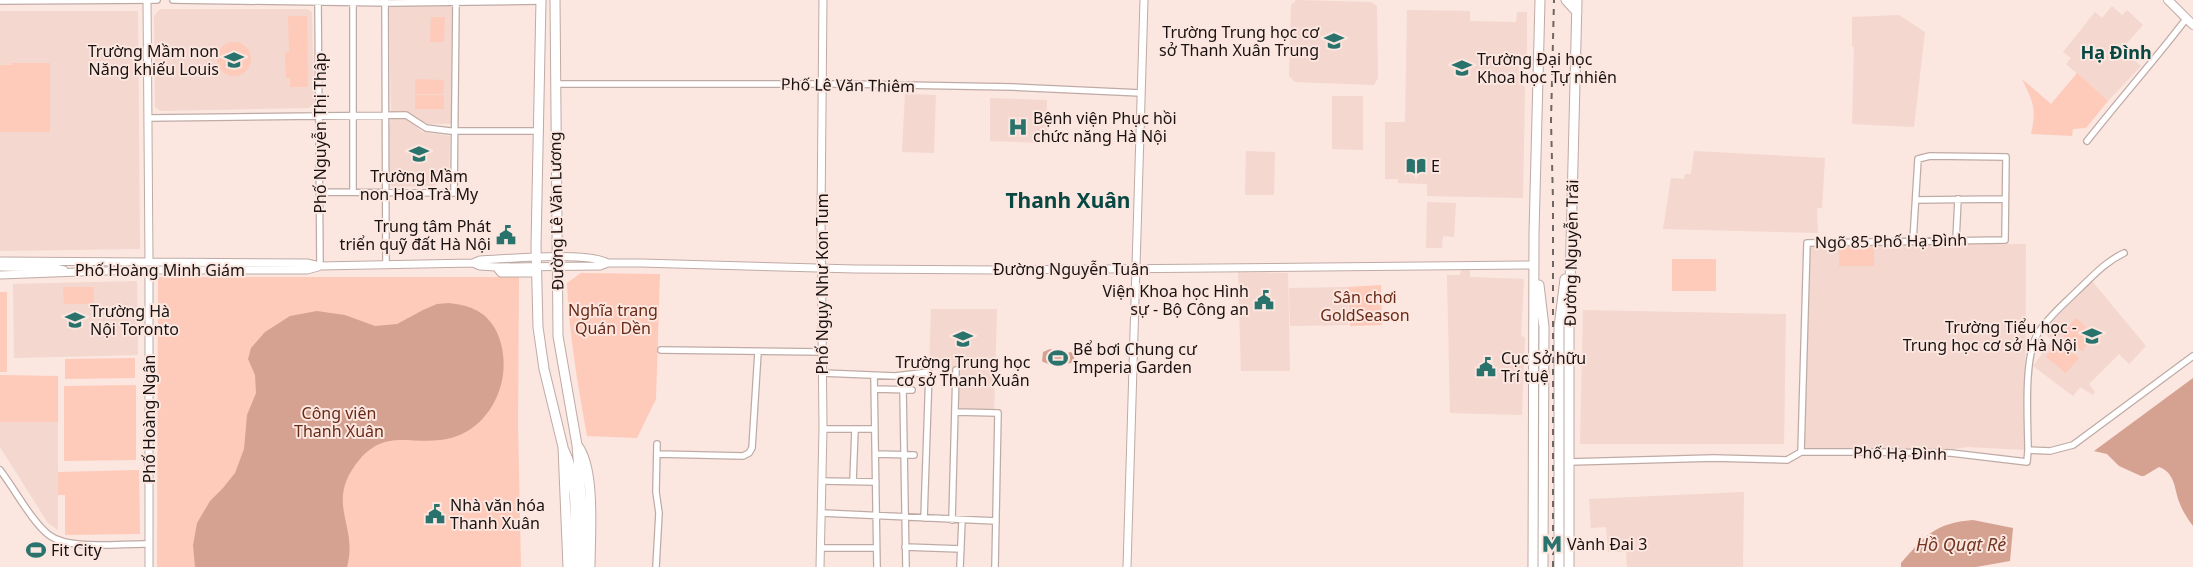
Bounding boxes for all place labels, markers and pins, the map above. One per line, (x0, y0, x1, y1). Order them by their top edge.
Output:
place label: Trường Trung học cơ sở Thanh Xuân Trung (1159, 21, 1320, 61)
school or university icon: Trường Trung học cơ sở Thanh Xuân Trung (1323, 30, 1345, 52)
place label: Trường Mầm non Năng khiếu Louis (88, 40, 219, 80)
place label: Trường Đại học Khoa học Tự nhiên (1477, 48, 1617, 88)
school or university icon: Trường Mầm non Năng khiếu Louis (223, 49, 245, 71)
school or university icon: Trường Đại học Khoa học Tự nhiên (1451, 57, 1473, 79)
place label: Bệnh viện Phục hồi chức năng Hà Nội (1033, 107, 1177, 147)
hospital icon: Bệnh viện Phục hồi chức năng Hà Nội (1007, 116, 1029, 138)
school or university icon: Trường Mầm non Hoa Trà My (408, 143, 430, 165)
library icon: E (1405, 155, 1427, 177)
place label: E (1431, 155, 1440, 177)
place label: Trường Mầm non Hoa Trà My (360, 165, 479, 205)
place label: Trung tâm Phát triển quỹ đất Hà Nội (340, 215, 491, 255)
public building icon: Trung tâm Phát triển quỹ đất Hà Nội (495, 224, 517, 246)
place label: Viện Khoa học Hình sự - Bộ Công an (1102, 280, 1249, 320)
public building icon: Viện Khoa học Hình sự - Bộ Công an (1253, 289, 1275, 311)
place label: Trường Hà Nội Toronto (90, 300, 179, 340)
school or university icon: Trường Hà Nội Toronto (64, 309, 86, 331)
place label: Trường Tiểu học - Trung học cơ sở Hà Nội (1903, 316, 2077, 356)
school or university icon: Trường Tiểu học - Trung học cơ sở Hà Nội (2081, 325, 2103, 347)
school or university icon: Trường Trung học cơ sở Thanh Xuân (952, 328, 974, 350)
place label: Bể bơi Chung cư Imperia Garden (1073, 338, 1198, 378)
sports icon: Bể bơi Chung cư Imperia Garden (1047, 347, 1069, 369)
place label: Cục Sở hữu Trí tuệ (1501, 347, 1586, 387)
place label: Trường Trung học cơ sở Thanh Xuân (896, 351, 1031, 391)
public building icon: Cục Sở hữu Trí tuệ (1475, 356, 1497, 378)
place label: Nhà văn hóa Thanh Xuân (450, 494, 545, 534)
public building icon: Nhà văn hóa Thanh Xuân (424, 503, 446, 525)
metro station icon: Vành Đai 3 (1541, 533, 1563, 555)
place label: Vành Đai 3 (1567, 533, 1647, 555)
sports icon: Fit City (25, 539, 47, 561)
place label: Fit City (51, 539, 102, 561)

